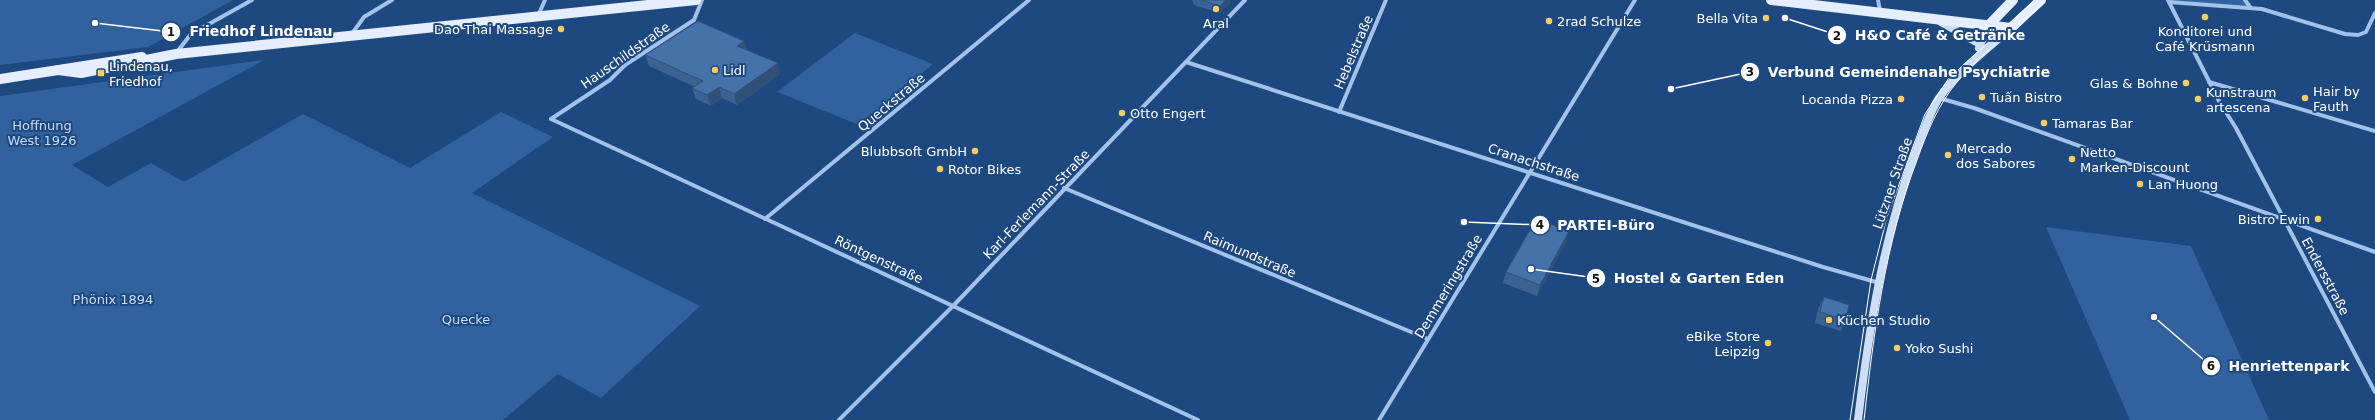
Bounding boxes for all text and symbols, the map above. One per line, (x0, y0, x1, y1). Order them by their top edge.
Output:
marker: Aral (1211, 4, 1221, 14)
place label: Bella Vita (1696, 11, 1758, 26)
marker: Konditorei und Café Krüsmann (2200, 12, 2210, 22)
street label: Hebelstraße (1331, 13, 1376, 91)
marker: Bella Vita (1761, 13, 1771, 23)
place label: 2rad Schulze (1557, 14, 1641, 29)
place label: Aral (1203, 16, 1229, 31)
marker: 2rad Schulze (1544, 16, 1554, 26)
callout: Friedhof Lindenau (161, 19, 340, 45)
street label: Hauschildstraße (578, 19, 673, 92)
place label: Dao Thai Massage (434, 22, 553, 37)
callout: H&O Café & Getränke (1827, 22, 2034, 48)
text: Friedhof Lindenau (189, 23, 333, 39)
marker: Dao Thai Massage (556, 24, 566, 34)
place label: Konditorei und Café Krüsmann (2155, 24, 2255, 54)
text: 1 (167, 25, 175, 39)
text: H&O Café & Getränke (1855, 27, 2025, 43)
text: 2 (1833, 29, 1841, 43)
place label: Lindenau, Friedhof (109, 59, 173, 89)
callout: Verbund Gemeindenahe Psychiatrie (1740, 59, 2059, 85)
place label: Lidl (723, 63, 746, 78)
text: Verbund Gemeindenahe Psychiatrie (1768, 64, 2050, 80)
marker: Lidl (710, 65, 720, 75)
text: 3 (1746, 65, 1754, 79)
marker: Lindenau, Friedhof (96, 68, 106, 78)
street label: Queckstraße (855, 70, 928, 135)
place label: Glas & Bohne (2090, 76, 2178, 91)
marker: Glas & Bohne (2181, 78, 2191, 88)
place label: Hair by Fauth (2313, 84, 2360, 114)
place label: Kunstraum artescena (2206, 85, 2276, 115)
place label: Tuấn Bistro (1989, 90, 2062, 105)
place label: Locanda Pizza (1802, 92, 1893, 107)
marker: Tuấn Bistro (1977, 92, 1987, 102)
marker: Hair by Fauth (2300, 93, 2310, 103)
marker: Locanda Pizza (1896, 94, 1906, 104)
marker: Kunstraum artescena (2193, 94, 2203, 104)
place label: Otto Engert (1130, 106, 1206, 121)
marker: Otto Engert (1117, 108, 1127, 118)
place label: Tamaras Bar (2051, 116, 2133, 131)
park label: Hoffnung West 1926 (7, 118, 77, 148)
marker: Tamaras Bar (2039, 118, 2049, 128)
street label: Lützner Straße (1870, 135, 1915, 231)
street label: Cranachstraße (1486, 141, 1582, 184)
place label: Mercado dos Sabores (1956, 141, 2036, 171)
place label: Blubbsoft GmbH (861, 144, 967, 159)
place label: Netto Marken-Discount (2080, 145, 2190, 175)
marker: Blubbsoft GmbH (970, 146, 980, 156)
street label: Karl-Ferlemann-Straße (980, 147, 1093, 262)
marker: Mercado dos Sabores (1943, 150, 1953, 160)
marker: Netto Marken-Discount (2067, 154, 2077, 164)
place label: Rotor Bikes (948, 162, 1022, 177)
marker: Rotor Bikes (935, 164, 945, 174)
place label: Lan Huong (2148, 177, 2218, 192)
marker: Lan Huong (2135, 179, 2145, 189)
callout: PARTEI-Büro (1530, 212, 1663, 238)
place label: Bistro Ewin (2238, 212, 2310, 227)
marker: Bistro Ewin (2313, 214, 2323, 224)
text: PARTEI-Büro (1557, 217, 1655, 233)
text: 4 (1536, 218, 1544, 232)
street label: Raimundstraße (1201, 228, 1298, 281)
street label: Röntgenstraße (832, 232, 925, 286)
street label: Demmeringstraße (1412, 232, 1485, 341)
street label: Endersstraße (2299, 235, 2352, 318)
callout: Hostel & Garten Eden (1586, 265, 1793, 291)
text: Hostel & Garten Eden (1614, 270, 1784, 286)
text: 5 (1592, 272, 1600, 286)
park label: Phönix 1894 (73, 292, 153, 307)
park label: Quecke (442, 312, 490, 327)
place label: Küchen Studio (1837, 313, 1930, 328)
marker: Küchen Studio (1824, 315, 1834, 325)
place label: eBike Store Leipzig (1686, 329, 1760, 359)
marker: eBike Store Leipzig (1763, 338, 1773, 348)
place label: Yoko Sushi (1904, 341, 1973, 356)
marker: Yoko Sushi (1892, 343, 1902, 353)
callout: Henriettenpark (2201, 353, 2358, 379)
text: Henriettenpark (2229, 358, 2350, 374)
text: 6 (2207, 359, 2215, 373)

